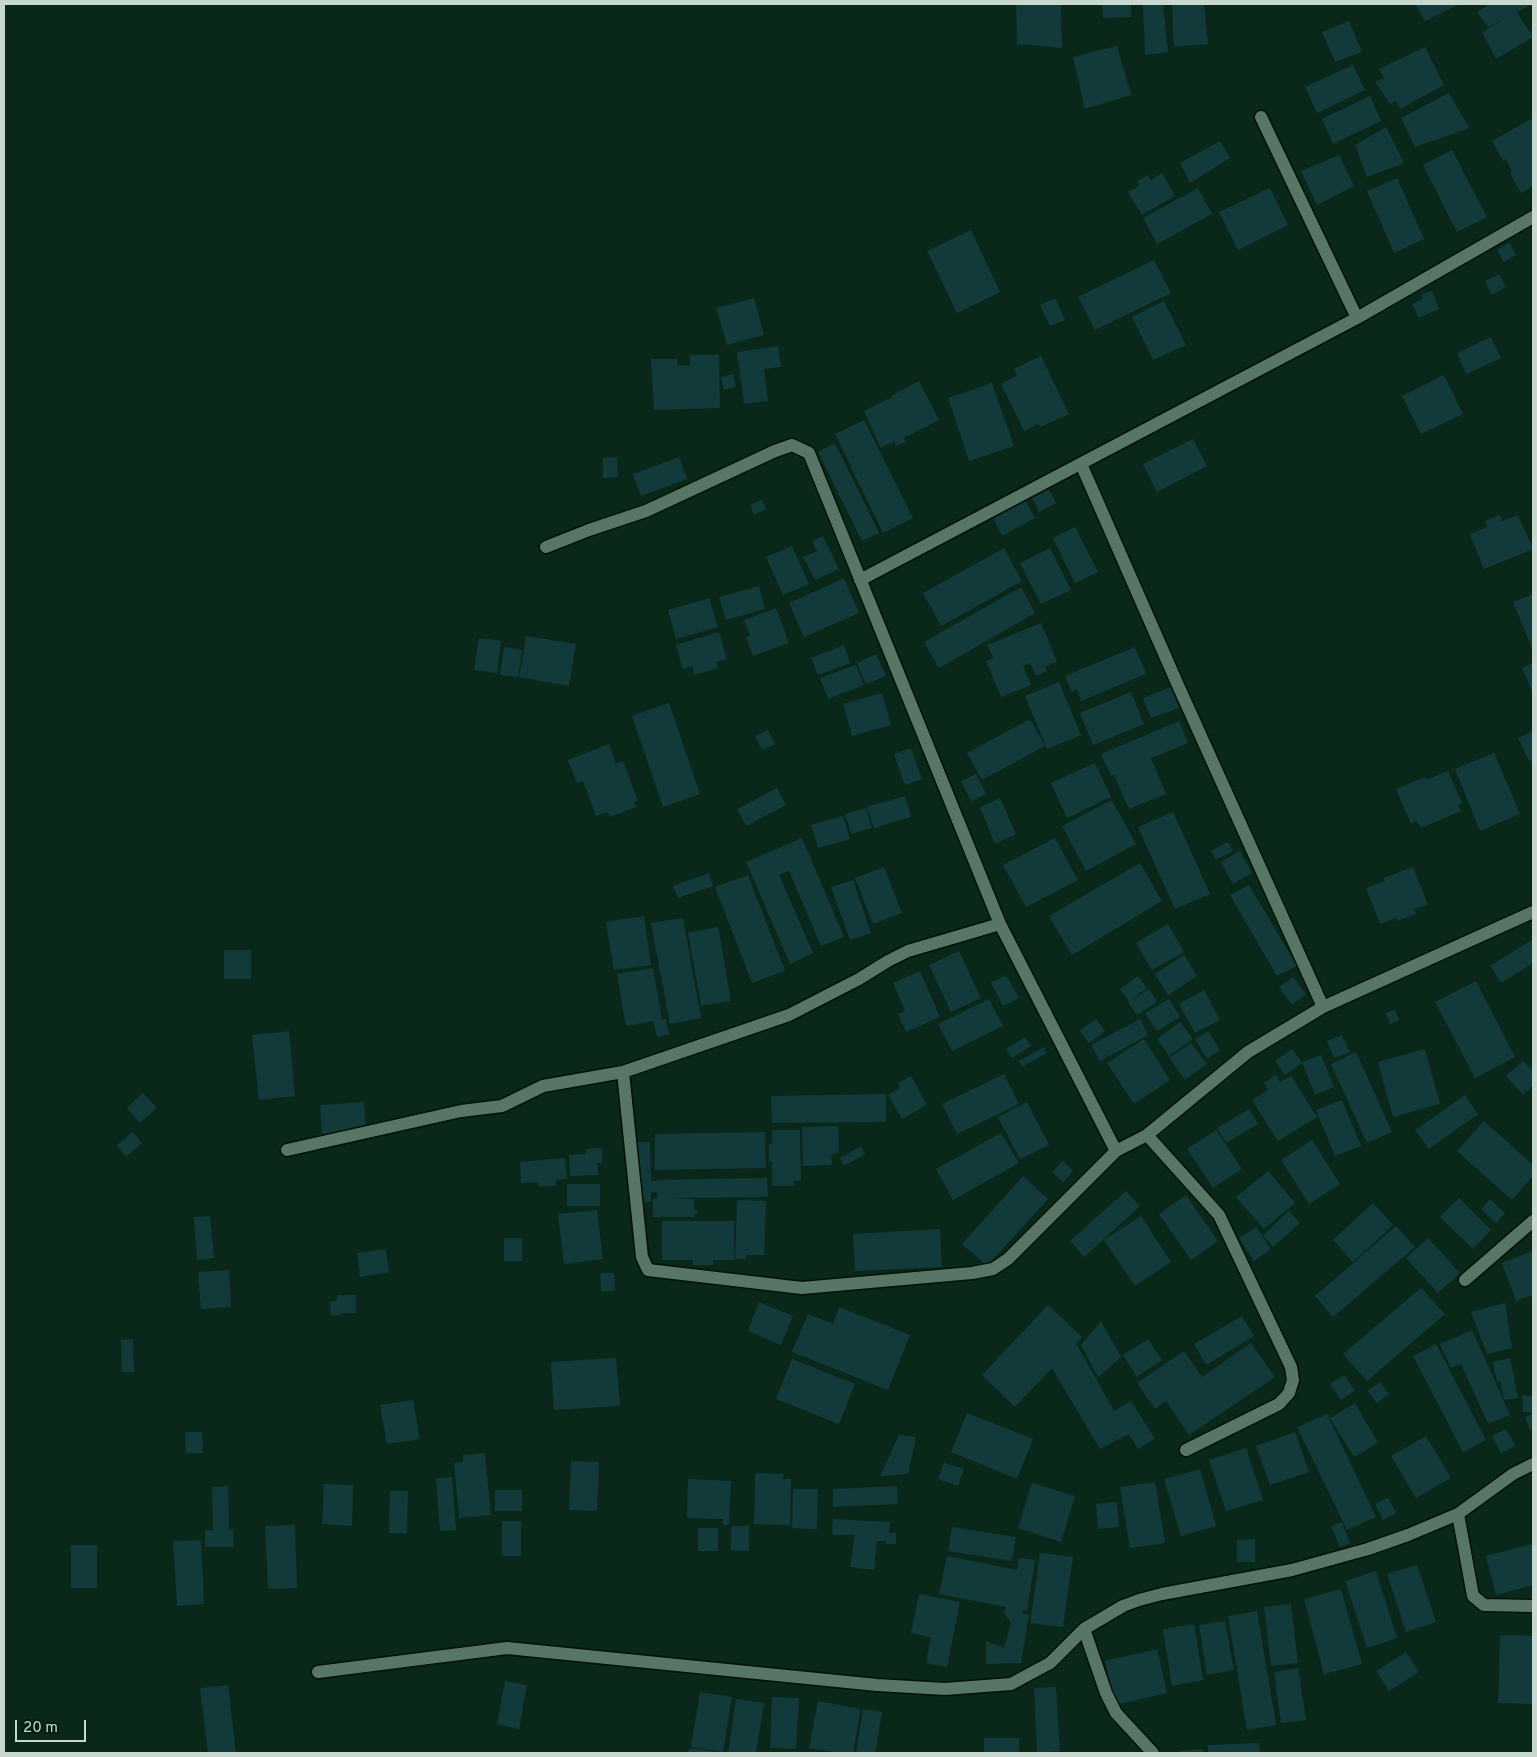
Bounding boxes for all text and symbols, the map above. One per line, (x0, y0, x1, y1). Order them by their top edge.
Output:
scale bar (18, 1710, 89, 1742)
text: 20 m (23, 1719, 58, 1738)

